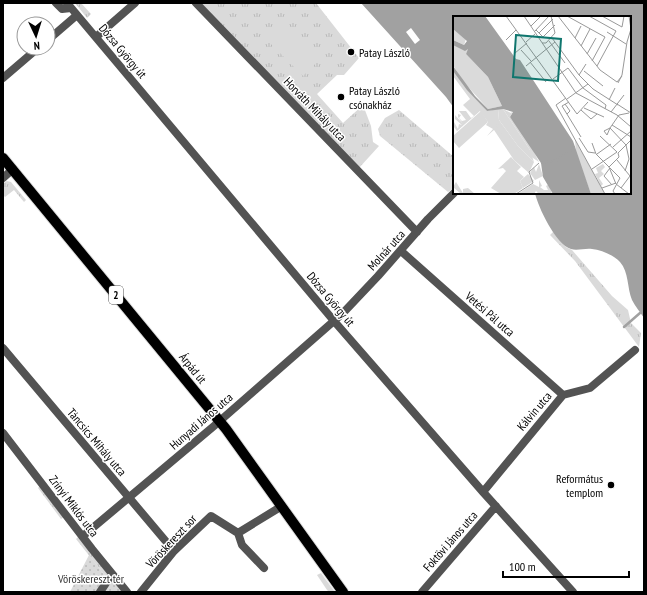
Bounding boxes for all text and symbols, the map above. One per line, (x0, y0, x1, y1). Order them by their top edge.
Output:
north arrow (16, 16, 56, 56)
inset map (453, 16, 631, 194)
street label: Dózsa György út (96, 21, 151, 82)
text: N (33, 39, 40, 53)
place label: Patay László (359, 45, 410, 60)
marker: Patay László (346, 47, 356, 57)
street label: Horváth Mihály utca (281, 74, 349, 144)
place label: Patay László csónakház (349, 83, 400, 112)
marker: Patay László csónakház (336, 92, 346, 102)
street label: Molnár utca (364, 227, 408, 273)
street label: Dózsa György út (304, 269, 359, 330)
road number: 2 (109, 286, 123, 304)
street label: Vetési Pál utca (462, 288, 518, 340)
street label: Árpád út (176, 350, 210, 387)
street label: Kálvin utca (513, 388, 555, 433)
street label: Hunyadi János utca (166, 389, 236, 453)
street label: Táncsics Mihály utca (64, 405, 130, 479)
place label: Református templom (556, 471, 603, 500)
street label: Zrínyi Miklós utca (46, 472, 102, 540)
marker: Református templom (606, 480, 616, 490)
street label: Foktövi János utca (420, 508, 480, 574)
street label: Vöröskereszt sor (142, 511, 200, 571)
scale bar (503, 553, 629, 579)
text: 100 m (509, 559, 536, 574)
park label: Vöröskereszt tér (57, 571, 125, 586)

